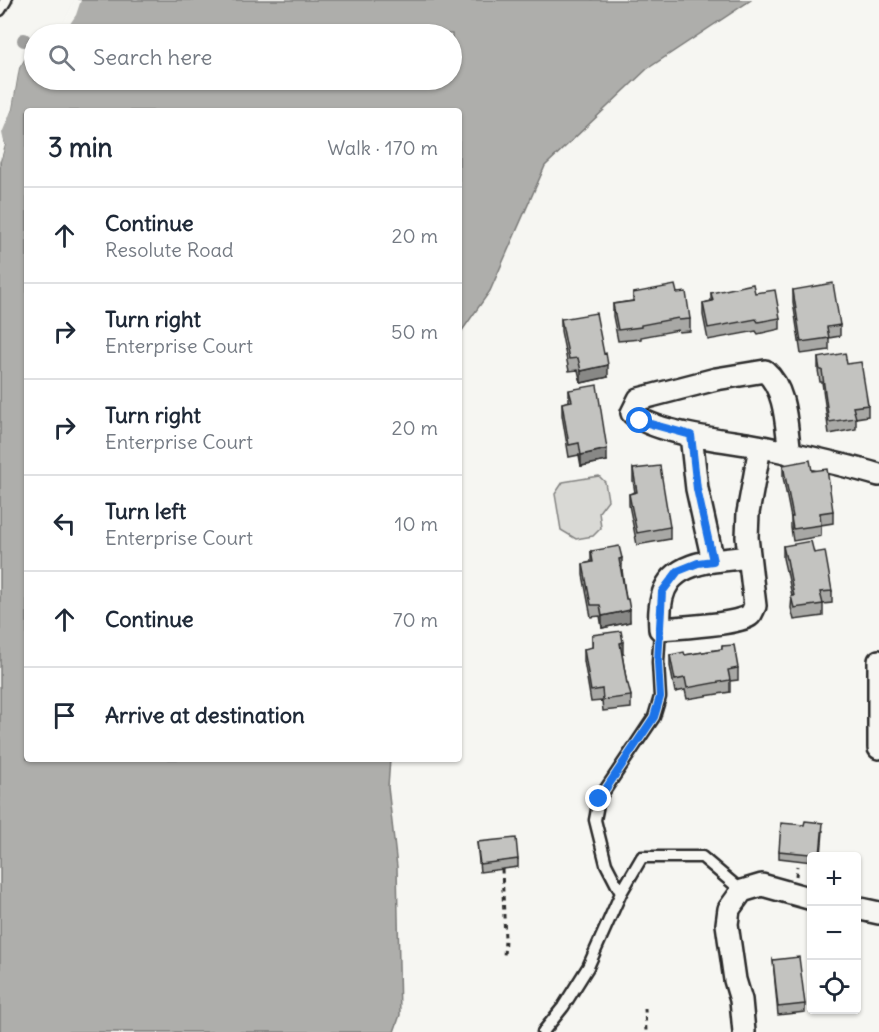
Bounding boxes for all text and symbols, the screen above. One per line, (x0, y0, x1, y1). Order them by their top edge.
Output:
search box (24, 24, 462, 90)
icon: search (45, 41, 78, 74)
text: Search here (93, 43, 212, 71)
text: 3 min (48, 131, 113, 164)
text: Walk · 170 m (327, 135, 438, 160)
text: Continue (105, 209, 194, 237)
icon: ahead (48, 219, 81, 252)
text: 20 m (392, 223, 438, 248)
text: Resolute Road (105, 237, 234, 262)
text: Turn right (105, 305, 201, 333)
icon: right (48, 315, 81, 348)
text: 50 m (391, 319, 438, 344)
text: Enterprise Court (105, 333, 253, 358)
text: Turn right (105, 401, 201, 429)
route start (626, 407, 652, 433)
icon: right (48, 411, 81, 444)
text: 20 m (392, 415, 438, 440)
text: Enterprise Court (105, 429, 253, 454)
text: Turn left (105, 497, 186, 525)
icon: left (48, 507, 81, 540)
text: 10 m (395, 511, 438, 536)
text: Enterprise Court (105, 525, 253, 550)
icon: ahead (48, 603, 81, 636)
text: Continue (105, 605, 194, 633)
text: 70 m (393, 607, 438, 632)
icon: arrive (48, 699, 81, 732)
text: Arrive at destination (105, 701, 305, 729)
route end (585, 785, 611, 811)
map controls (807, 852, 861, 1014)
button: + (807, 852, 861, 906)
button: − (807, 906, 861, 960)
button: locate (807, 960, 861, 1014)

